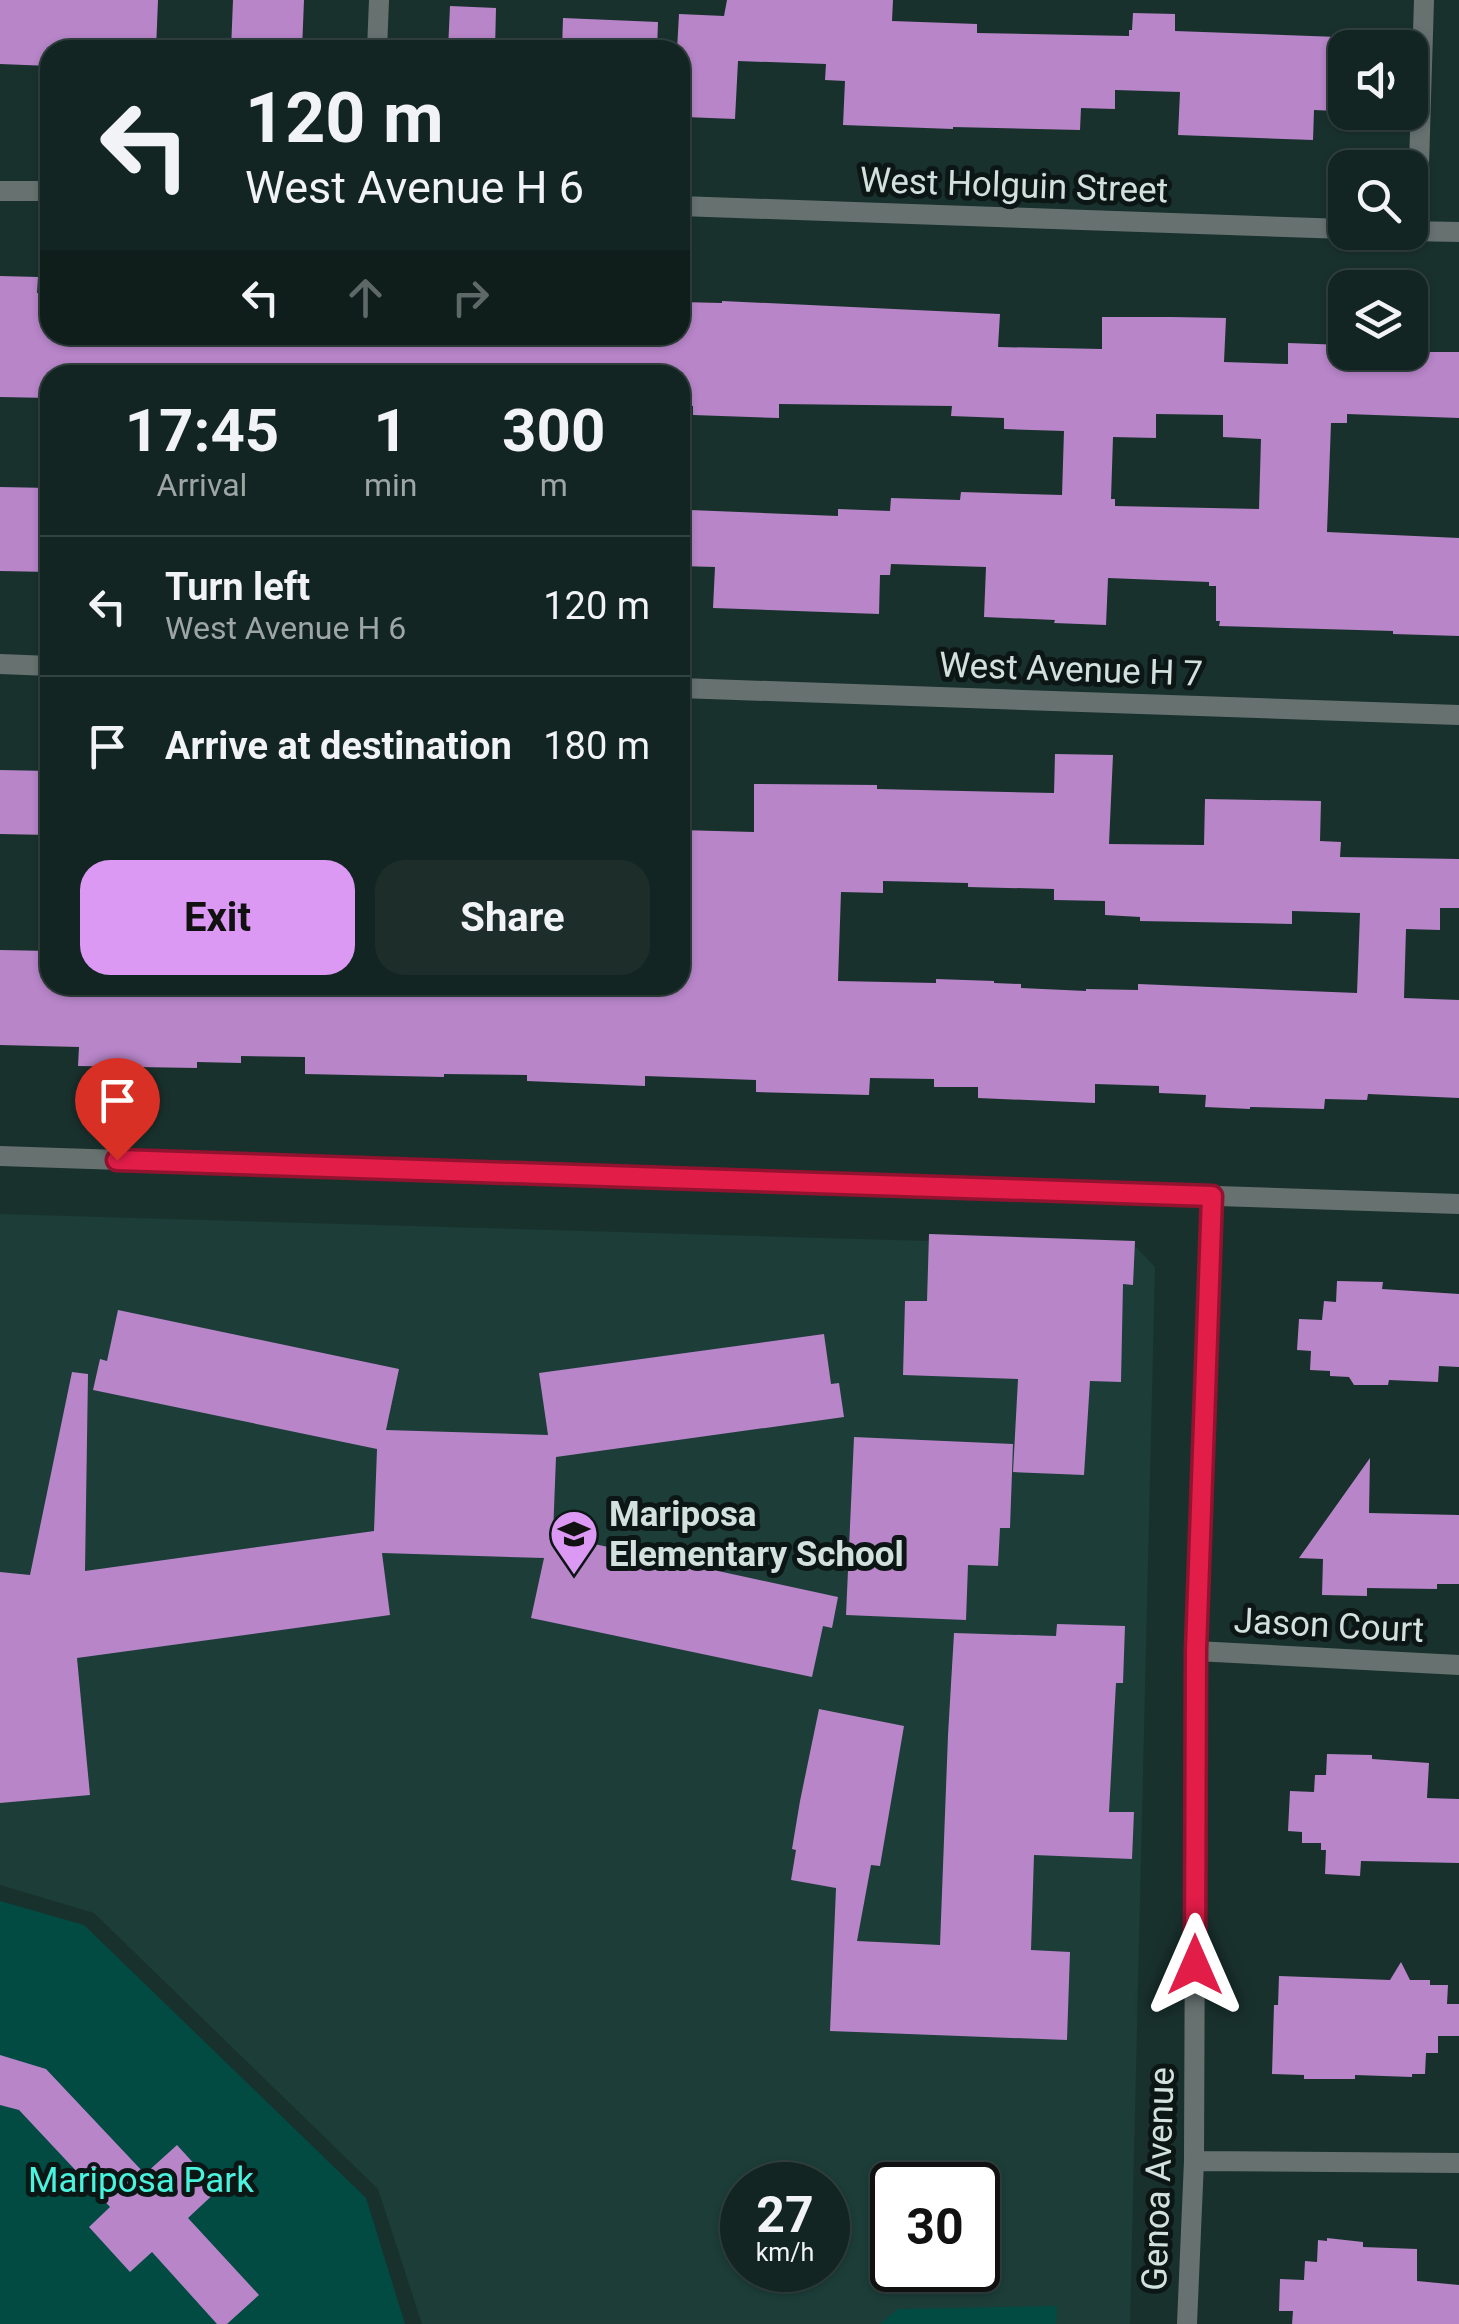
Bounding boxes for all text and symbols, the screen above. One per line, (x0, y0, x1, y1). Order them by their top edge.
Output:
map controls (1328, 30, 1428, 370)
button: sound (1328, 30, 1428, 130)
text: 120 m (245, 77, 444, 159)
icon: left (80, 80, 210, 210)
button: search (1328, 150, 1428, 250)
street label: West Holguin Street (859, 160, 1169, 211)
text: West Avenue H 6 (245, 161, 584, 214)
icon: left (233, 270, 288, 325)
icon: ahead (338, 270, 393, 325)
icon: right (443, 270, 498, 325)
button: layers (1328, 270, 1428, 370)
text: 17:45 (125, 395, 279, 466)
text: 1 (373, 395, 408, 466)
text: 300 (502, 395, 605, 466)
text: Arrival (157, 466, 247, 504)
text: min (364, 466, 417, 504)
text: m (540, 466, 568, 504)
text: Turn left (165, 565, 310, 609)
icon: left (80, 579, 135, 634)
text: 120 m (543, 584, 650, 628)
text: West Avenue H 6 (165, 609, 406, 647)
street label: West Avenue H 7 (938, 644, 1203, 695)
icon: arrive (80, 719, 135, 774)
text: Arrive at destination (165, 724, 512, 768)
text: 180 m (543, 724, 650, 768)
button: Exit (80, 860, 355, 975)
button: Share (375, 860, 650, 975)
pin (75, 1058, 160, 1161)
icon: arrive (90, 1073, 145, 1128)
place label: Mariposa Elementary School (609, 1494, 904, 1575)
school or university icon: Mariposa Elementary School (548, 1508, 600, 1576)
street label: Jason Court (1233, 1600, 1425, 1651)
position arrow (1143, 1913, 1247, 2017)
street label: Genoa Avenue (1134, 2066, 1183, 2292)
park label: Mariposa Park (28, 2160, 254, 2201)
speed limit sign: 30 (870, 2162, 1000, 2292)
text: 27 (756, 2186, 814, 2244)
text: km/h (756, 2238, 814, 2267)

